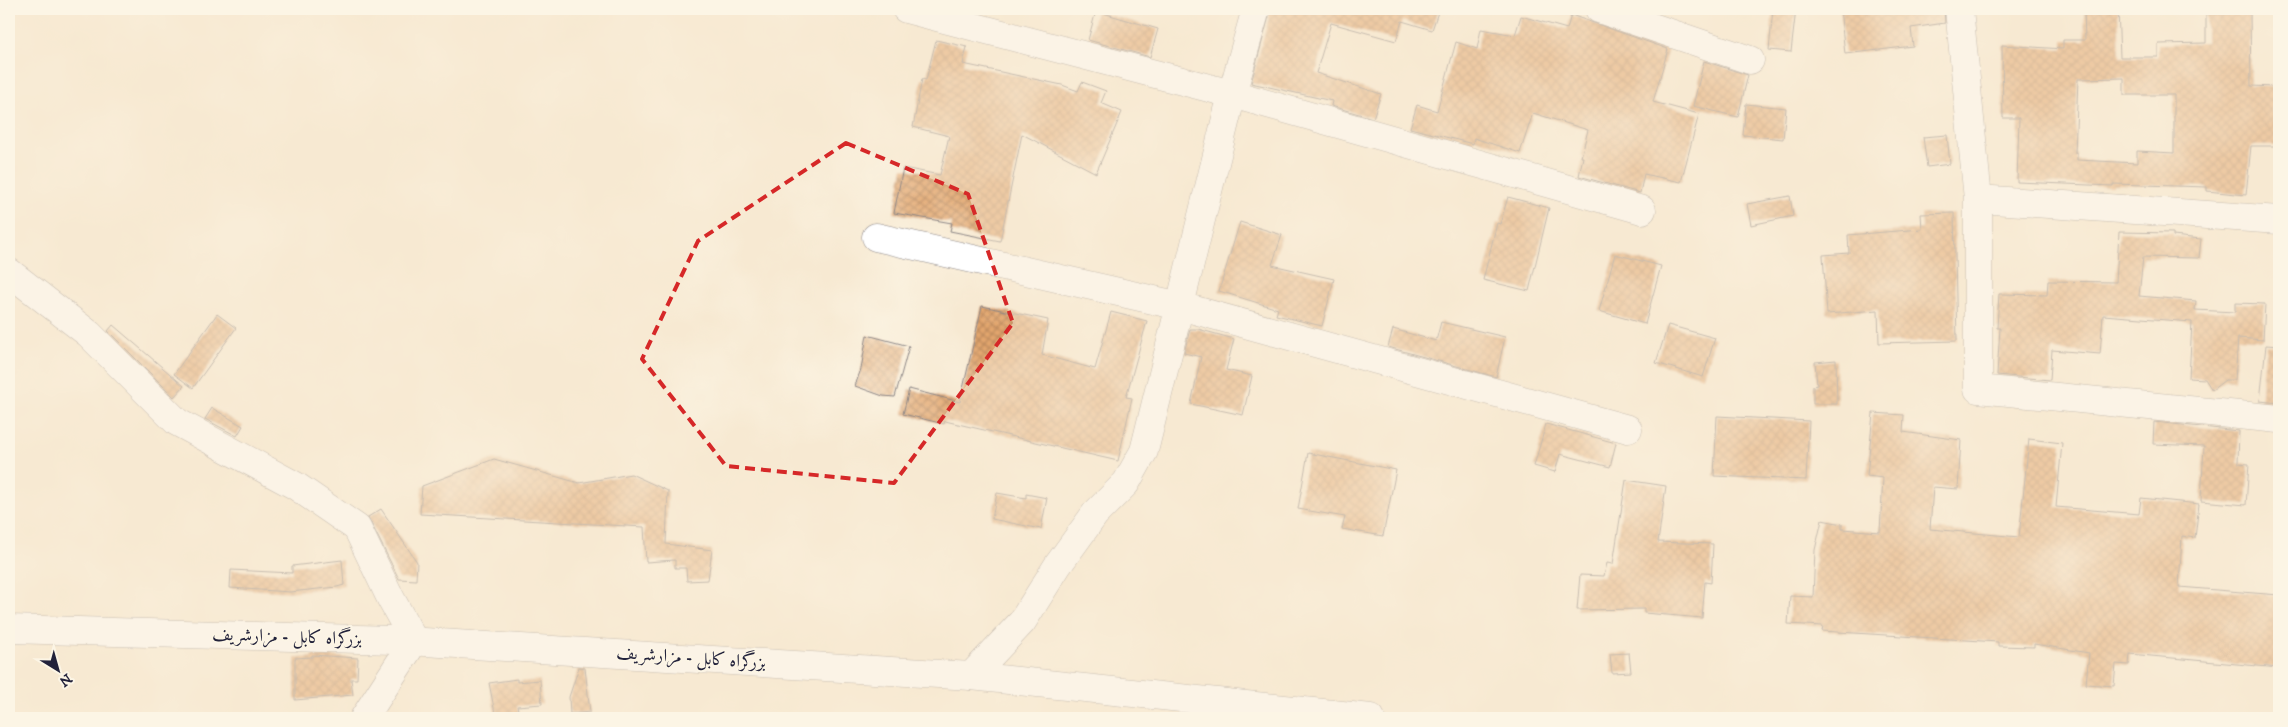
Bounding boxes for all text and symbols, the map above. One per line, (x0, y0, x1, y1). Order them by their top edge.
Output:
street label: بزرگراه کابل - مزارشریف (212, 621, 362, 652)
street label: بزرگراه کابل - مزارشریف (616, 640, 767, 675)
north arrow (32, 644, 82, 694)
text: N (55, 669, 75, 691)

